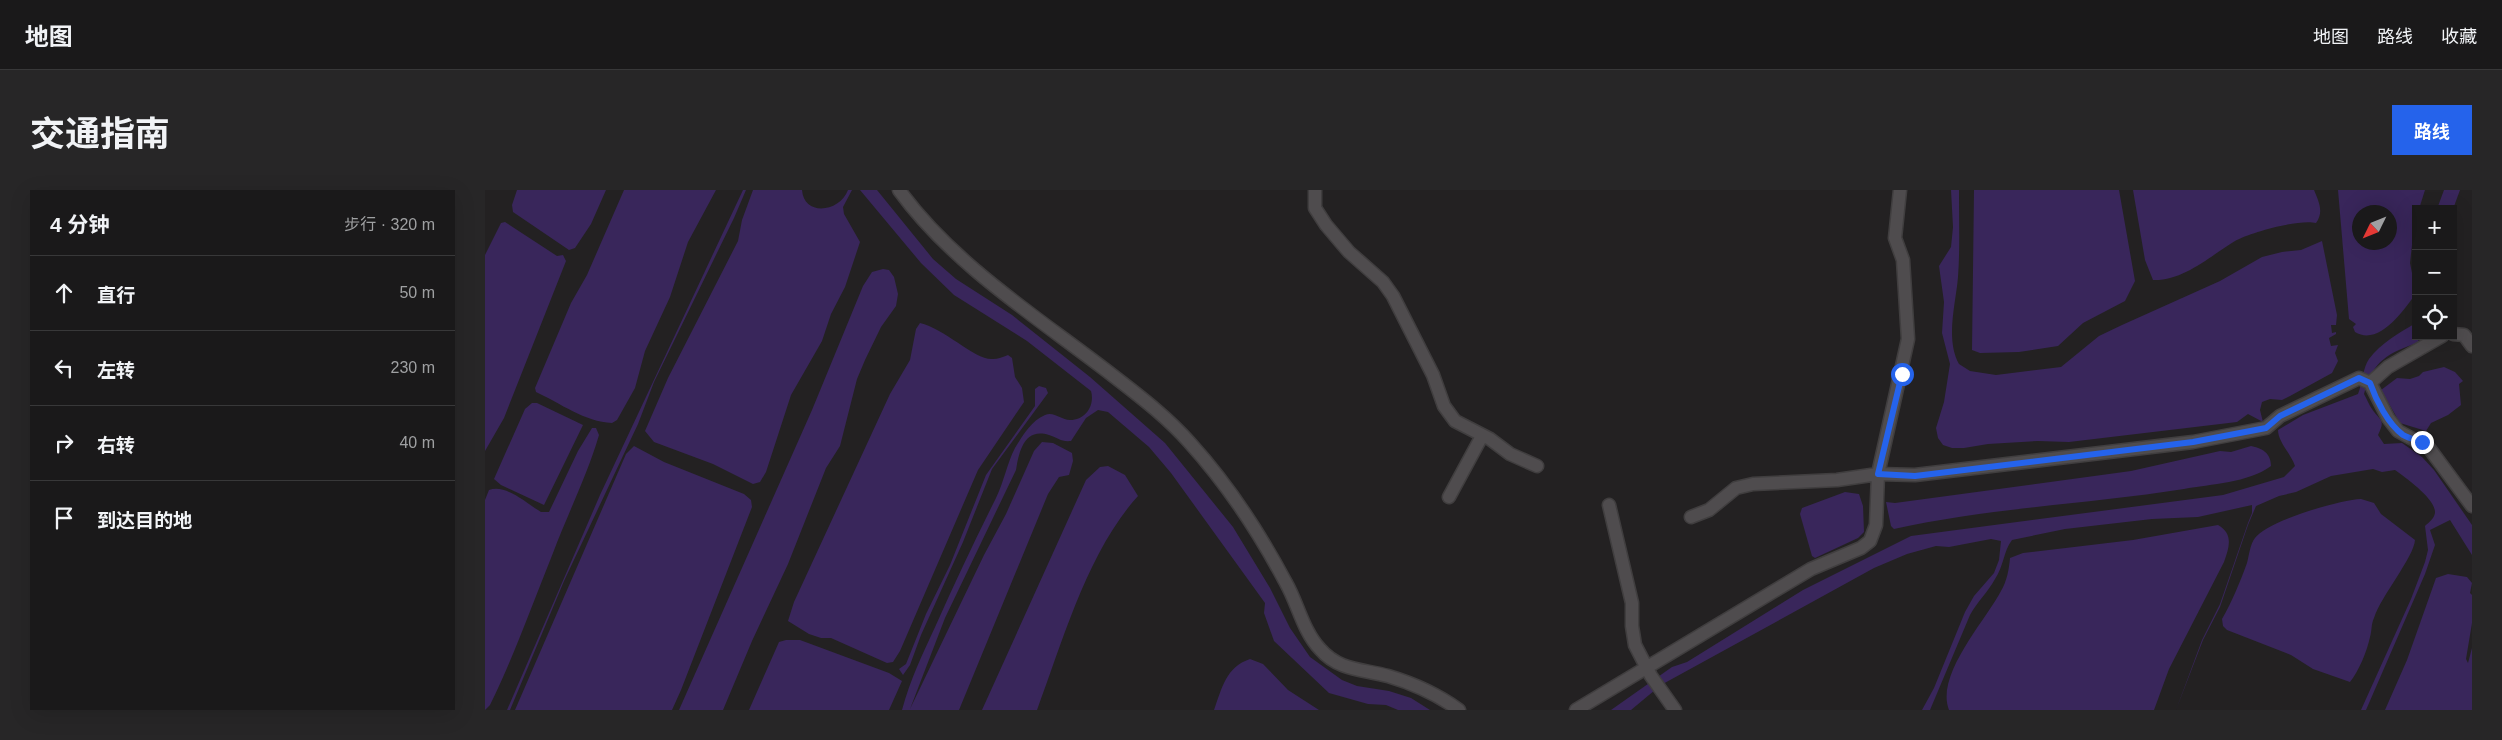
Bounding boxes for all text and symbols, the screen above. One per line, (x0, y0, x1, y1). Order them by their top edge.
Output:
text: 地图 (25, 23, 73, 50)
text: 地图 (2313, 27, 2349, 47)
text: 路线 (2377, 27, 2413, 47)
text: 收藏 (2441, 27, 2477, 47)
button: 路线 (2392, 105, 2472, 155)
text: 交通指南 (30, 114, 170, 153)
north arrow (2352, 205, 2397, 250)
map controls (2412, 205, 2457, 340)
button: + (2412, 205, 2457, 250)
text: 4 分钟 (50, 213, 110, 236)
text: 步行 · 320 m (344, 216, 435, 233)
button: − (2412, 250, 2457, 295)
icon: ahead (50, 279, 78, 307)
text: 50 m (399, 284, 435, 301)
text: 直行 (97, 285, 135, 306)
button: locate (2412, 295, 2457, 340)
icon: left (50, 354, 78, 382)
text: 230 m (391, 359, 435, 376)
text: 左转 (97, 360, 135, 381)
route start (1891, 363, 1914, 386)
icon: right (50, 429, 78, 457)
route end (2411, 431, 2434, 454)
text: 40 m (399, 434, 435, 451)
text: 右转 (97, 435, 135, 456)
icon: arrive (50, 504, 78, 532)
text: 到达目的地 (97, 510, 192, 531)

